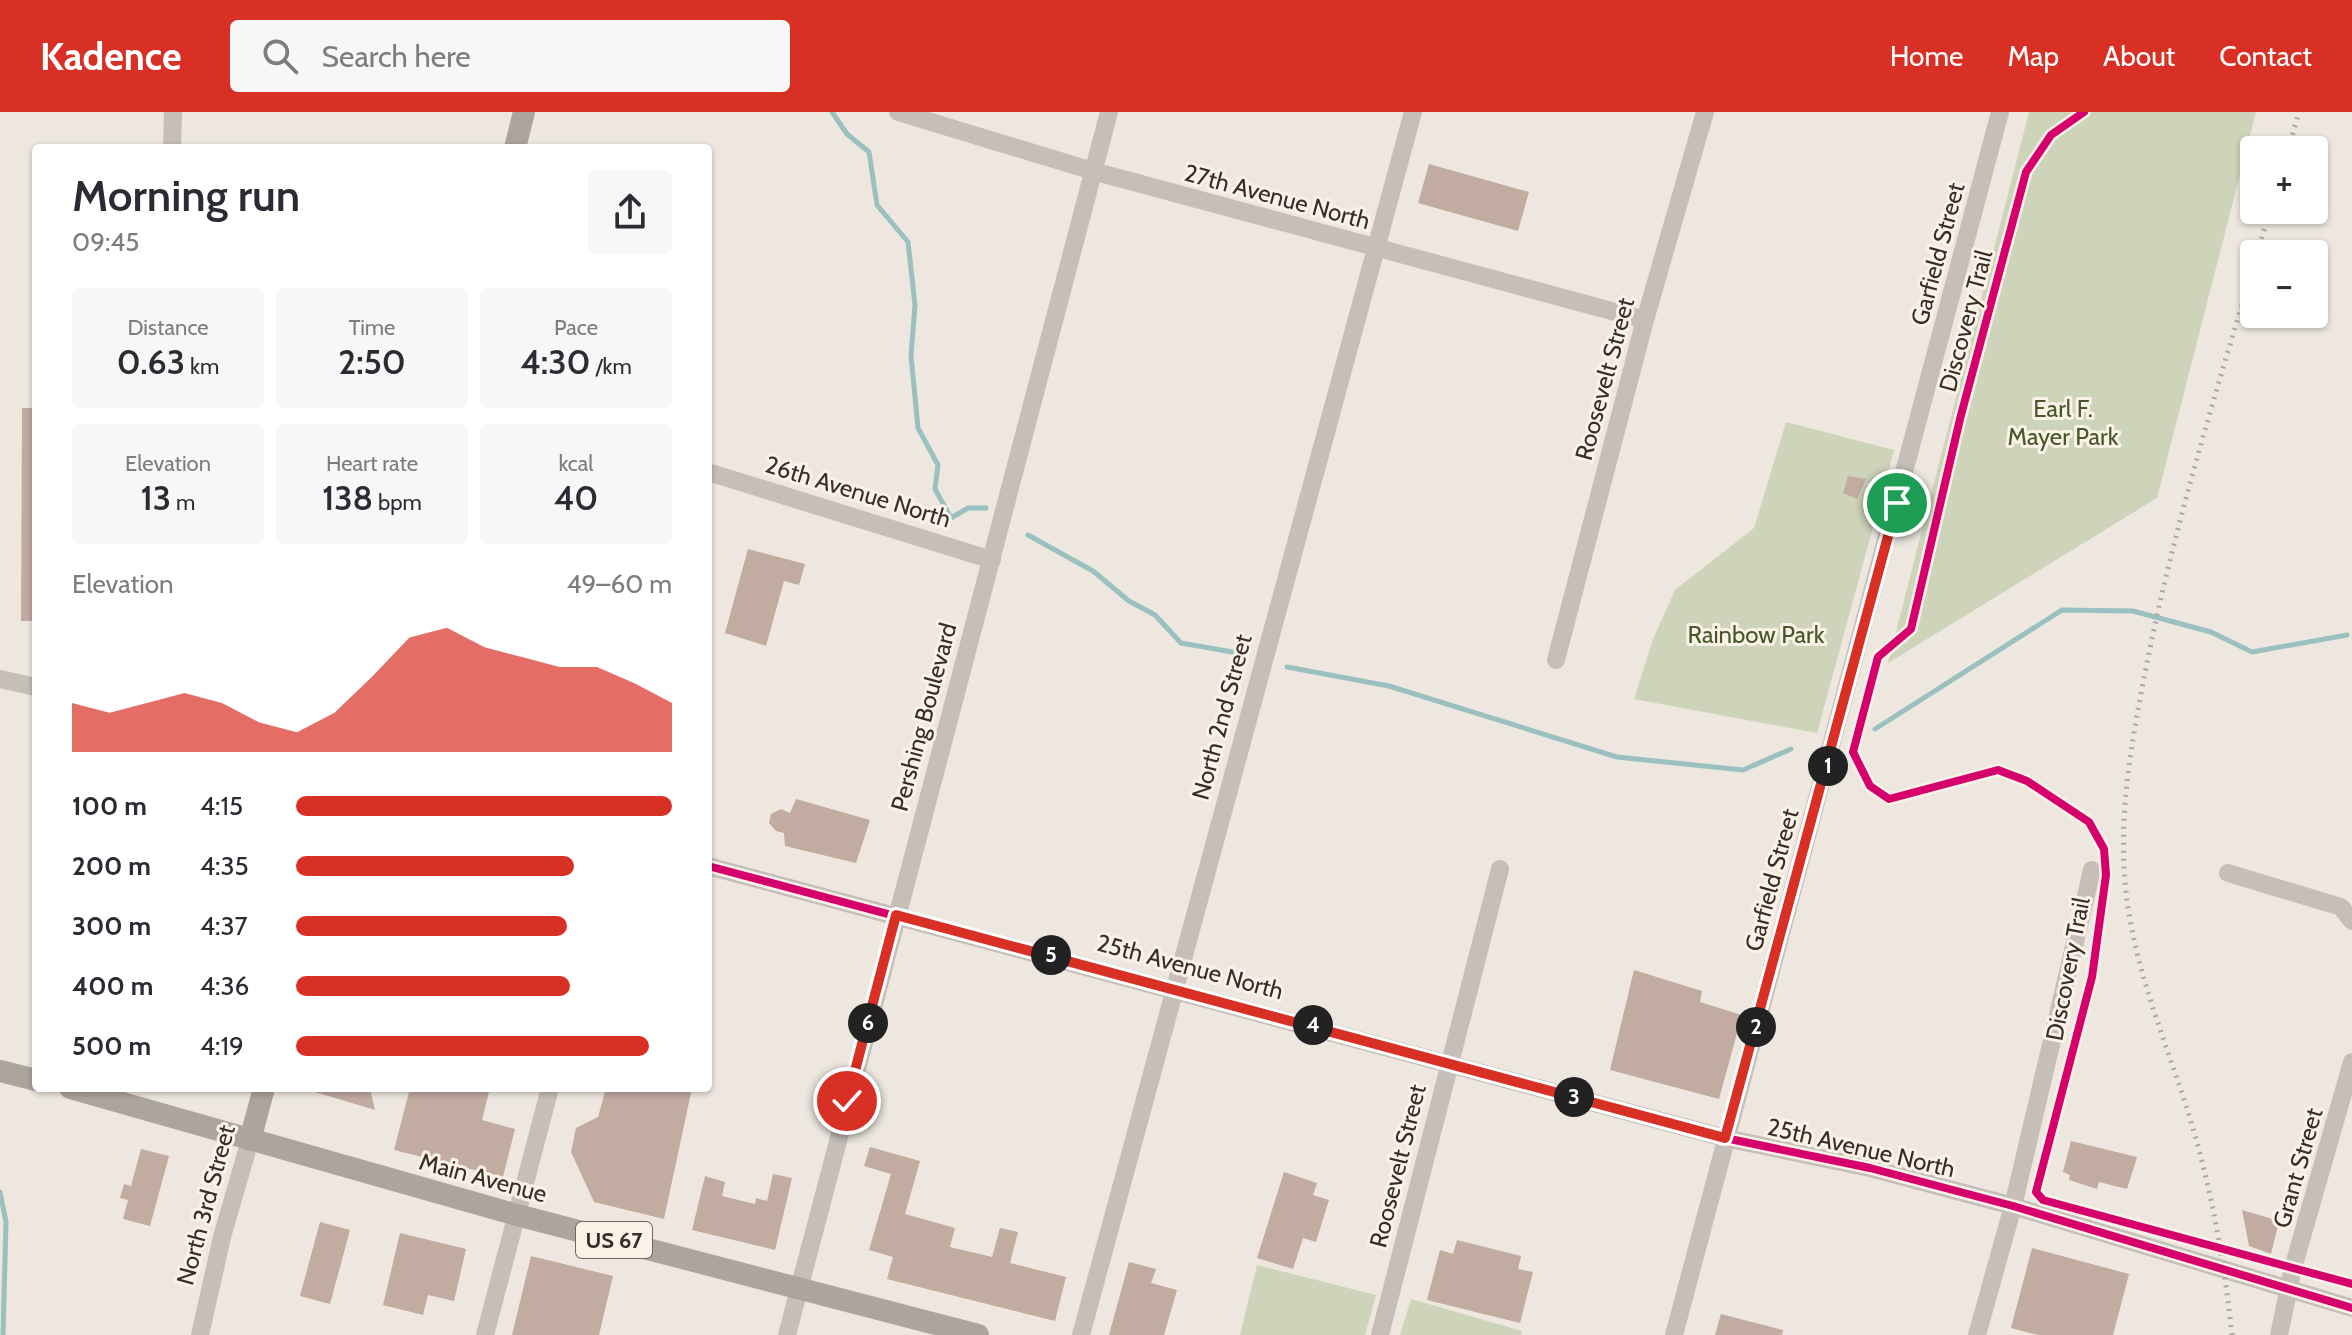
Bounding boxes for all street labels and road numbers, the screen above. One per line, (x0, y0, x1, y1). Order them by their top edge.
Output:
street label: 27th Avenue North (1181, 158, 1373, 235)
street label: Garfield Street (1905, 179, 1970, 328)
street label: Discovery Trail (1933, 247, 1998, 395)
street label: Roosevelt Street (1569, 294, 1640, 463)
street label: 26th Avenue North (762, 449, 955, 534)
street label: Pershing Boulevard (884, 620, 963, 814)
street label: North 2nd Street (1185, 631, 1258, 803)
street label: Garfield Street (1739, 805, 1804, 954)
street label: Discovery Trail (2039, 894, 2096, 1043)
street label: 25th Avenue North (1094, 928, 1287, 1005)
street label: Roosevelt Street (1363, 1081, 1432, 1250)
street label: Grant Street (2267, 1105, 2328, 1231)
street label: 25th Avenue North (1764, 1112, 1958, 1183)
street label: North 3rd Street (170, 1122, 241, 1288)
street label: Main Avenue (416, 1147, 550, 1208)
road number: US 67 (576, 1222, 652, 1258)

